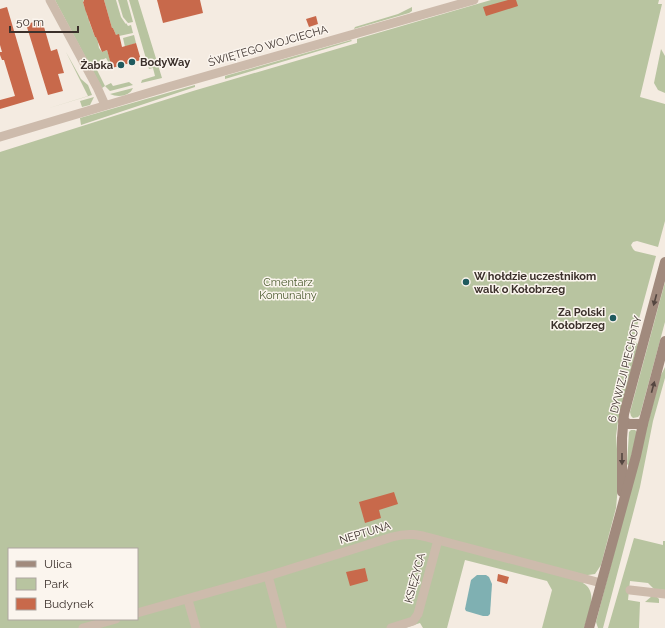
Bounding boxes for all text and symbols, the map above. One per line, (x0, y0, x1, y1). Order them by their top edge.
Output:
scale bar (10, 8, 78, 34)
text: 50 m (16, 15, 44, 29)
street label: ŚWIĘTEGO WOJCIECHA (206, 22, 330, 69)
place label: BodyWay (140, 56, 190, 69)
marker: BodyWay (127, 57, 137, 67)
place label: Żabka (80, 58, 113, 72)
marker: Żabka (116, 60, 126, 70)
place label: W hołdzie uczestnikom walk o Kołobrzeg (474, 270, 596, 296)
park label: Cmentarz Komunalny (259, 276, 317, 302)
marker: W hołdzie uczestnikom walk o Kołobrzeg (461, 277, 471, 287)
one-way arrow (652, 294, 658, 306)
place label: Za Polski Kołobrzeg (551, 306, 605, 332)
marker: Za Polski Kołobrzeg (608, 313, 618, 323)
street label: 6 DYWIZJI PIECHOTY (605, 314, 645, 424)
one-way arrow (650, 381, 656, 393)
one-way arrow (619, 453, 625, 466)
street label: NEPTUNA (338, 519, 393, 547)
legend (8, 548, 138, 620)
street label: KSIĘŻYCA (402, 551, 428, 605)
text: Ulica (44, 557, 72, 571)
text: Park (44, 577, 69, 591)
text: Budynek (44, 597, 94, 611)

